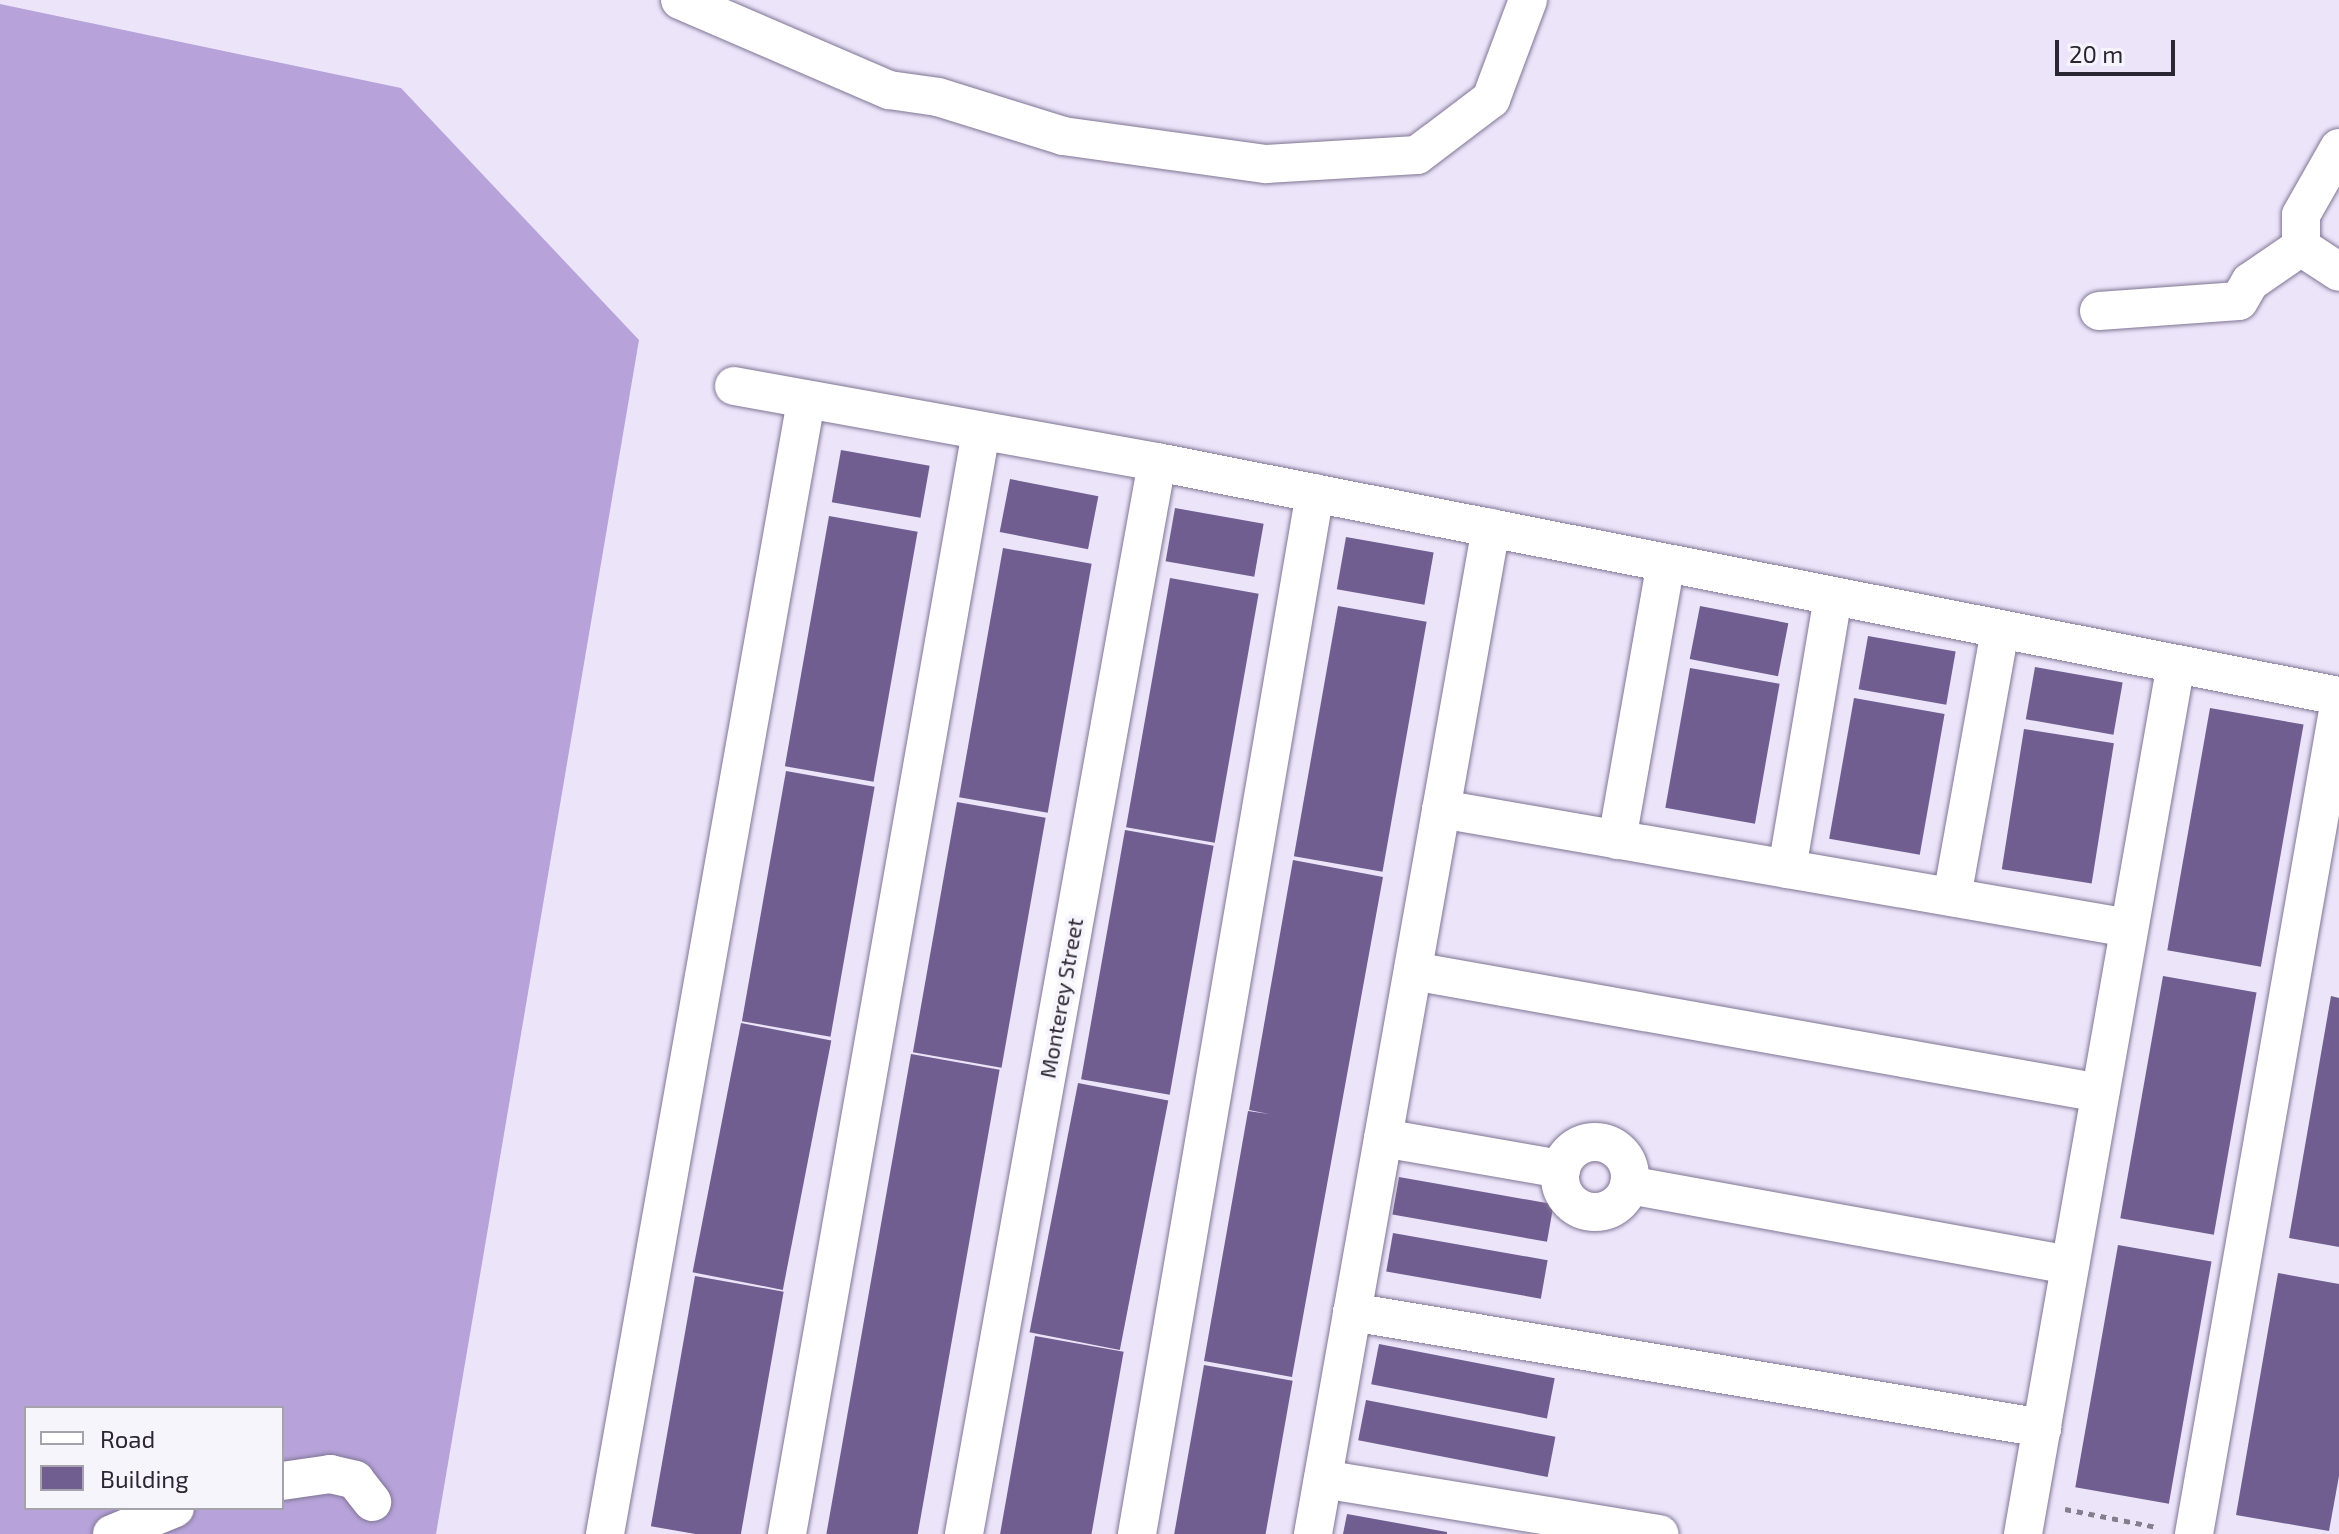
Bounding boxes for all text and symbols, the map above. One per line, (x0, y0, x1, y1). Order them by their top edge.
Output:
scale bar (2059, 24, 2179, 74)
text: 20 m (2069, 39, 2123, 68)
street label: Monterey Street (1034, 916, 1088, 1080)
legend (24, 1406, 284, 1510)
text: Road (100, 1424, 155, 1453)
text: Building (100, 1464, 189, 1493)

